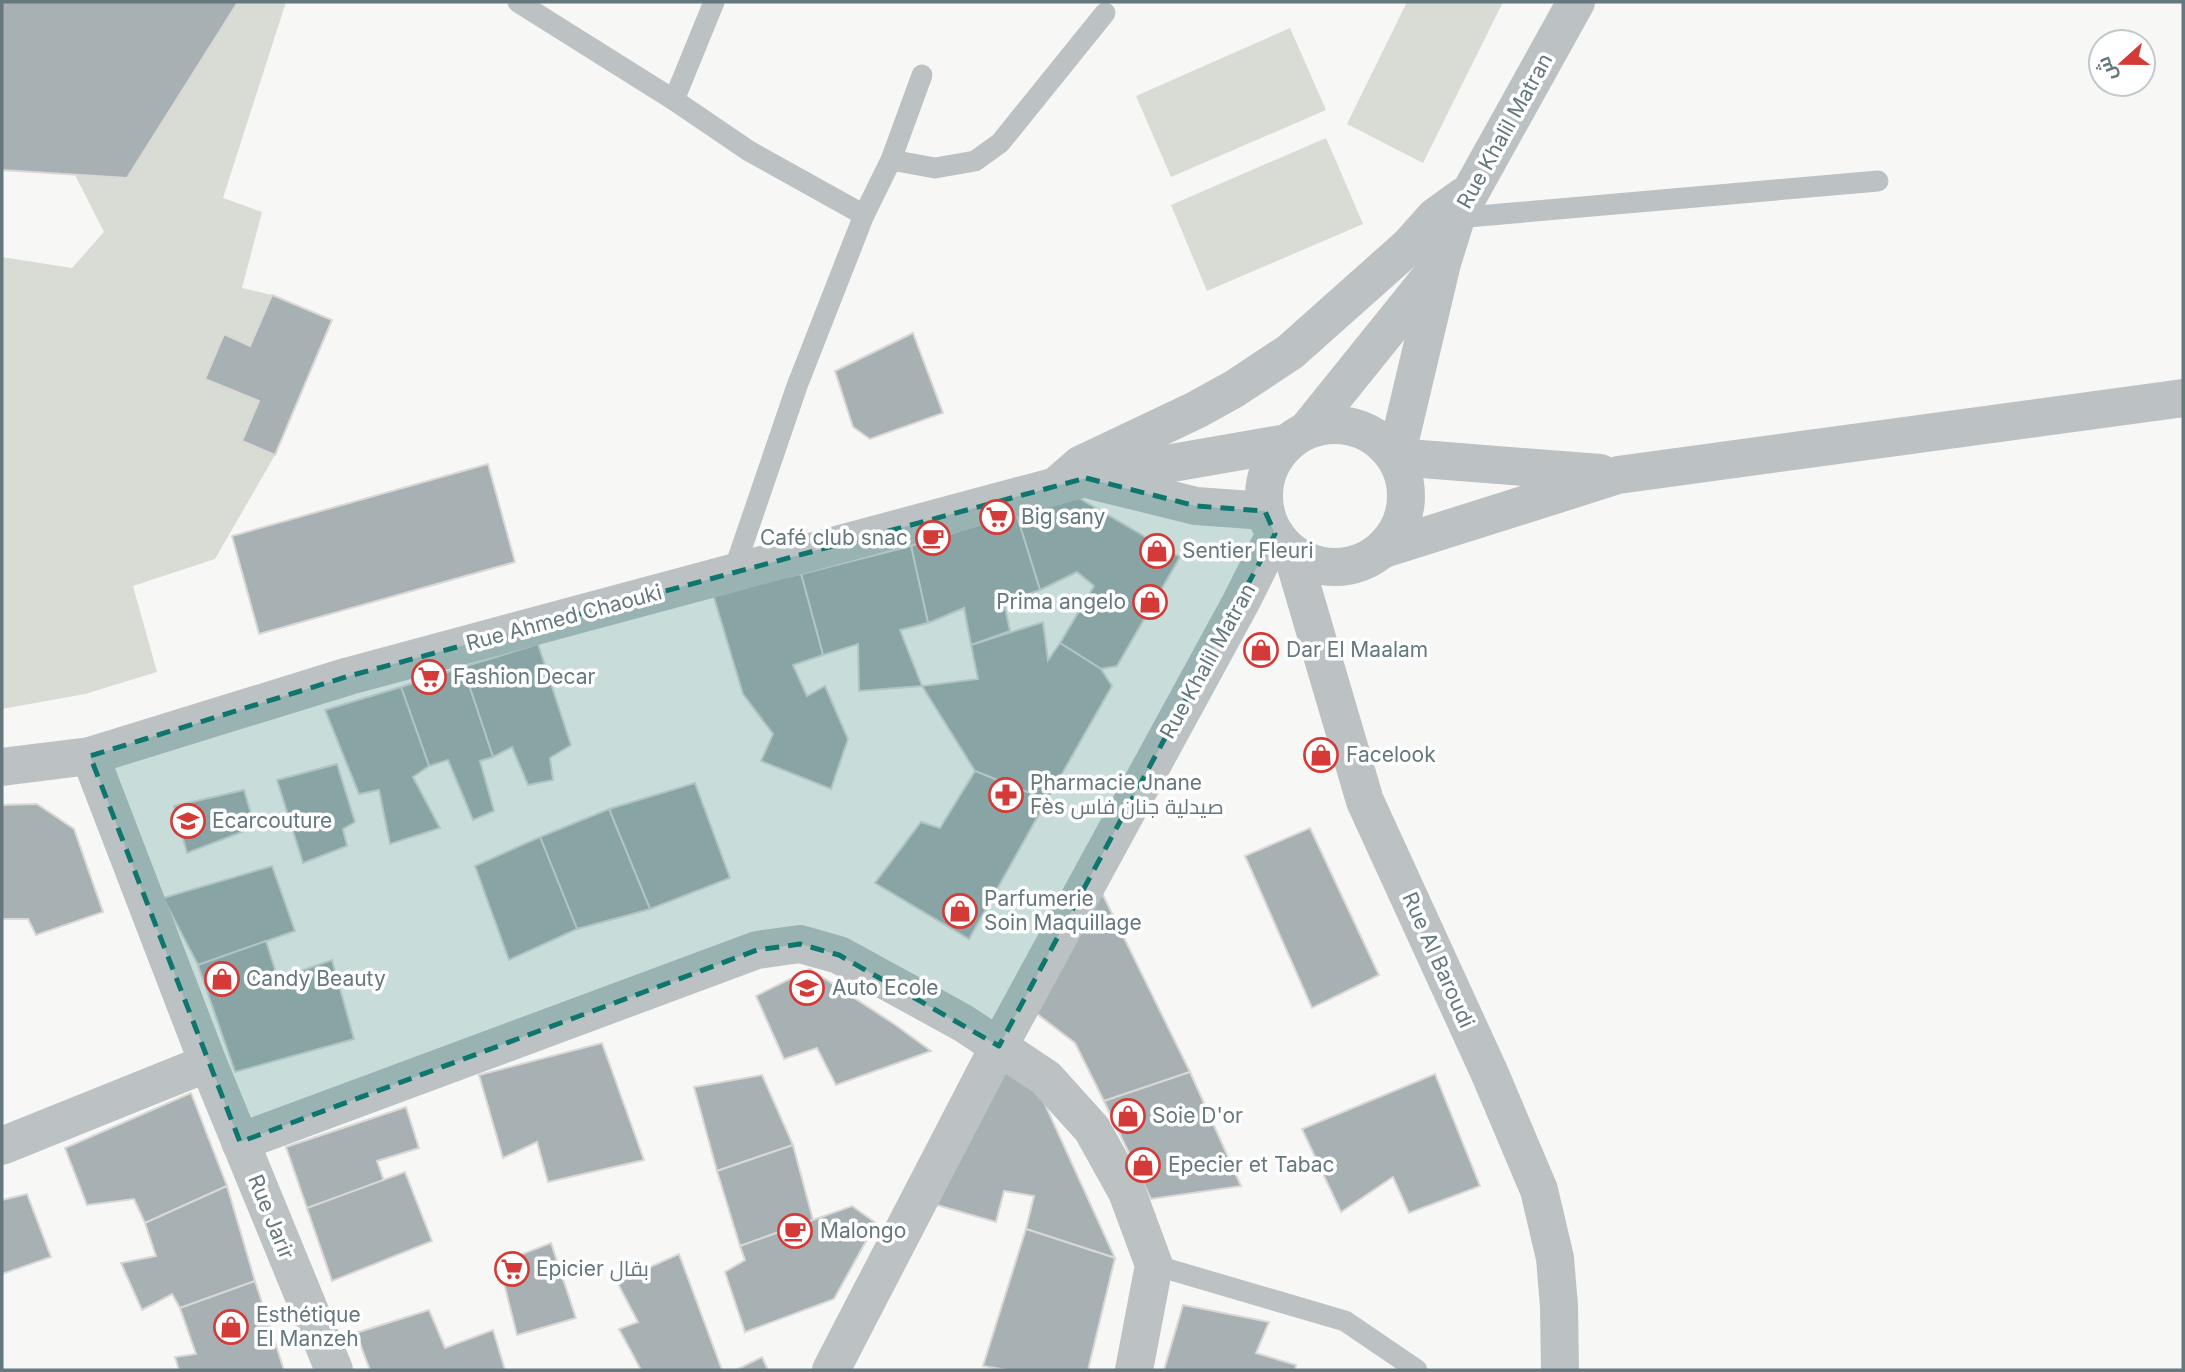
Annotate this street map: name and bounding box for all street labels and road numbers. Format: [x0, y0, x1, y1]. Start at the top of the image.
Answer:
street label: Rue Khalil Matran [1452, 49, 1558, 213]
street label: Rue Ahmed Chaouki [463, 579, 664, 656]
street label: Rue Khalil Matran [1155, 579, 1261, 743]
street label: Rue Al Baroudi [1397, 888, 1479, 1031]
street label: Rue Jarir [243, 1171, 300, 1263]

